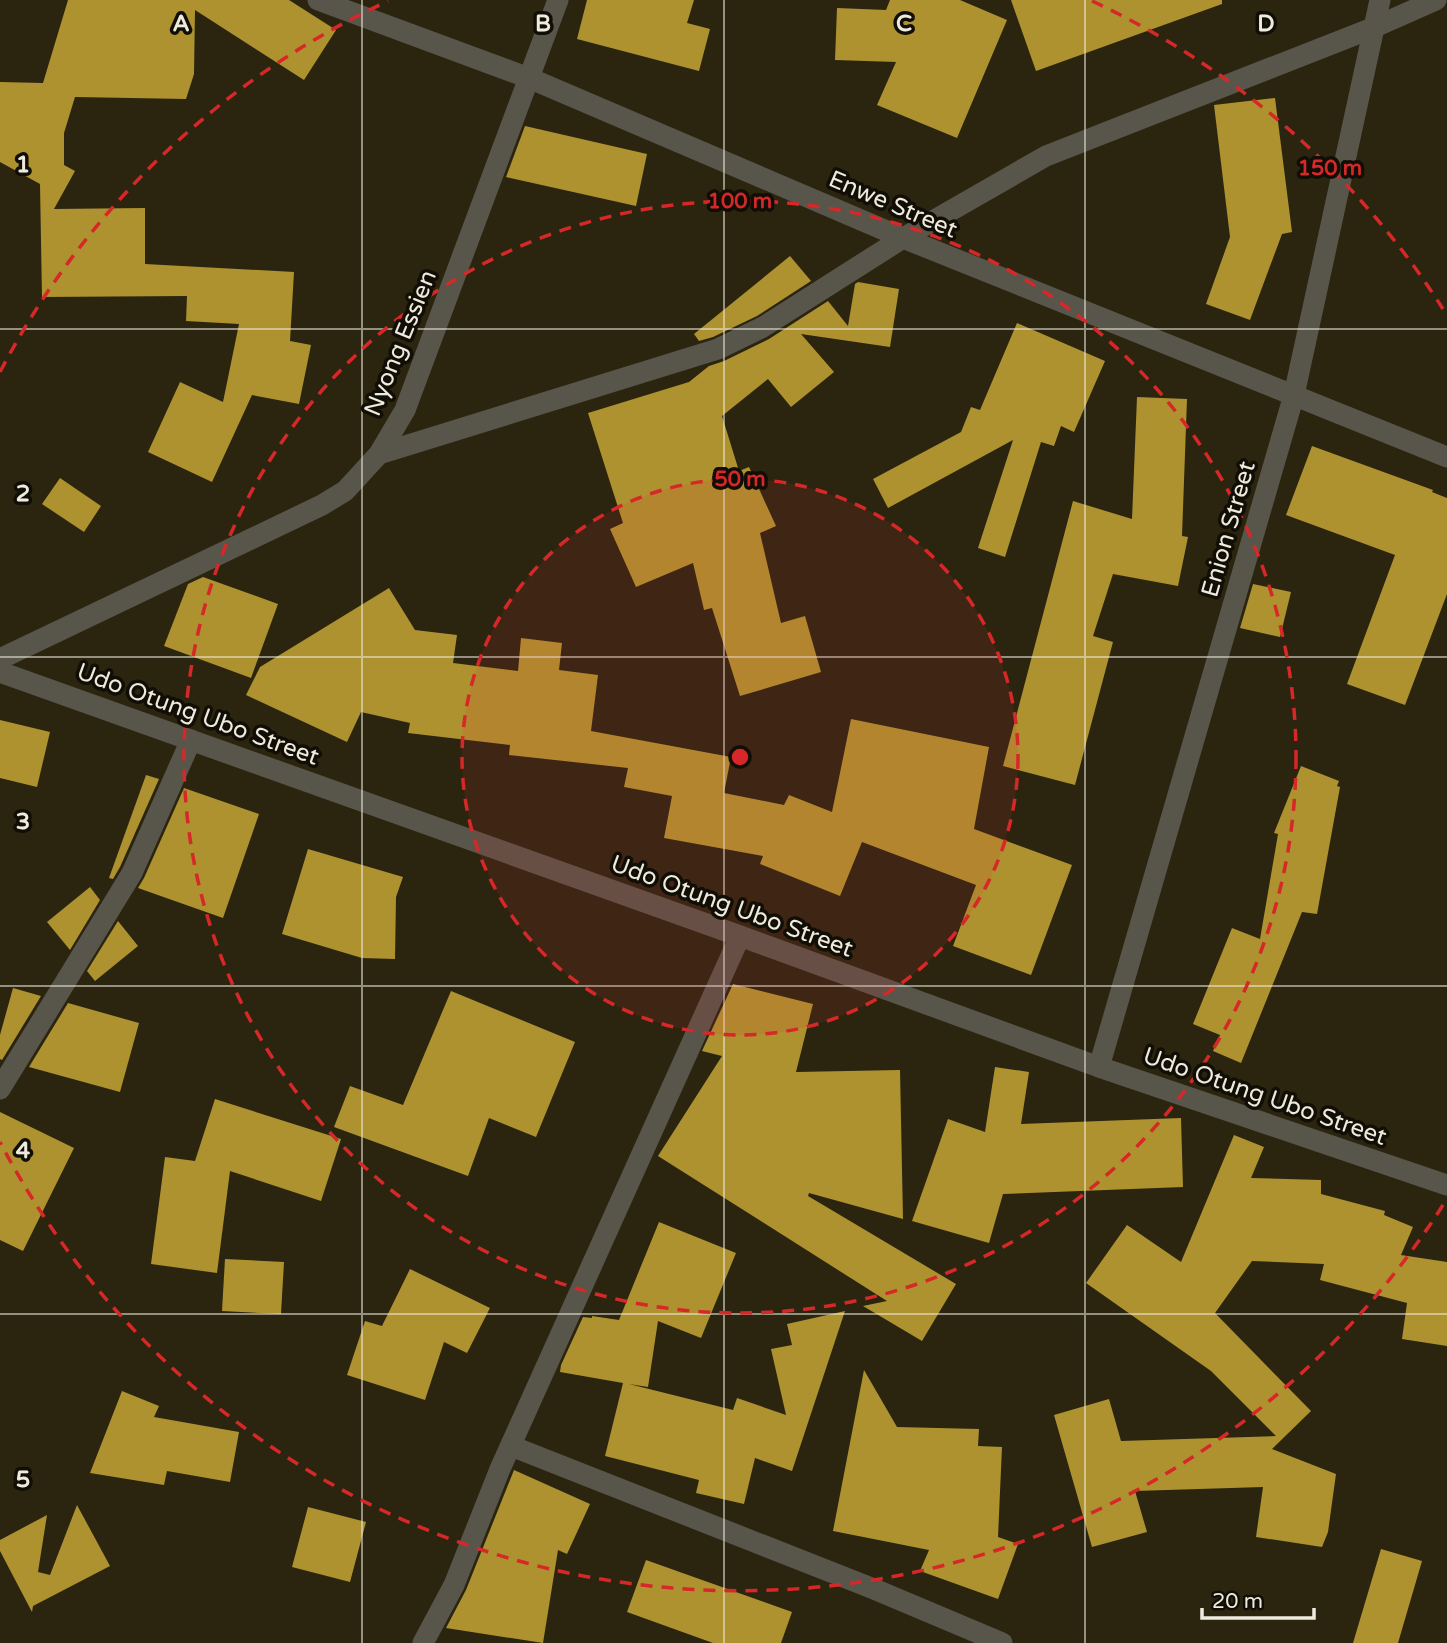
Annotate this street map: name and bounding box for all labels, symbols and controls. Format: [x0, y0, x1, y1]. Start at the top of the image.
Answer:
text: A [172, 10, 190, 38]
text: B [535, 10, 551, 38]
text: C [896, 10, 912, 38]
text: D [1257, 10, 1275, 38]
text: 1 [16, 151, 30, 179]
text: 150 m [1298, 156, 1362, 181]
street label: Enwe Street [824, 164, 961, 245]
text: 100 m [708, 189, 772, 214]
street label: Nyong Essien [358, 266, 443, 420]
street label: Enion Street [1195, 458, 1262, 600]
text: 50 m [714, 467, 766, 492]
text: 2 [16, 480, 30, 508]
street label: Udo Otung Ubo Street [73, 657, 323, 772]
centre of rings [728, 745, 752, 769]
text: 3 [16, 808, 30, 836]
street label: Udo Otung Ubo Street [607, 849, 857, 964]
street label: Udo Otung Ubo Street [1139, 1041, 1390, 1152]
text: 4 [16, 1137, 31, 1165]
text: 5 [16, 1466, 30, 1494]
scale bar [1202, 1576, 1314, 1620]
text: 20 m [1212, 1589, 1263, 1614]

